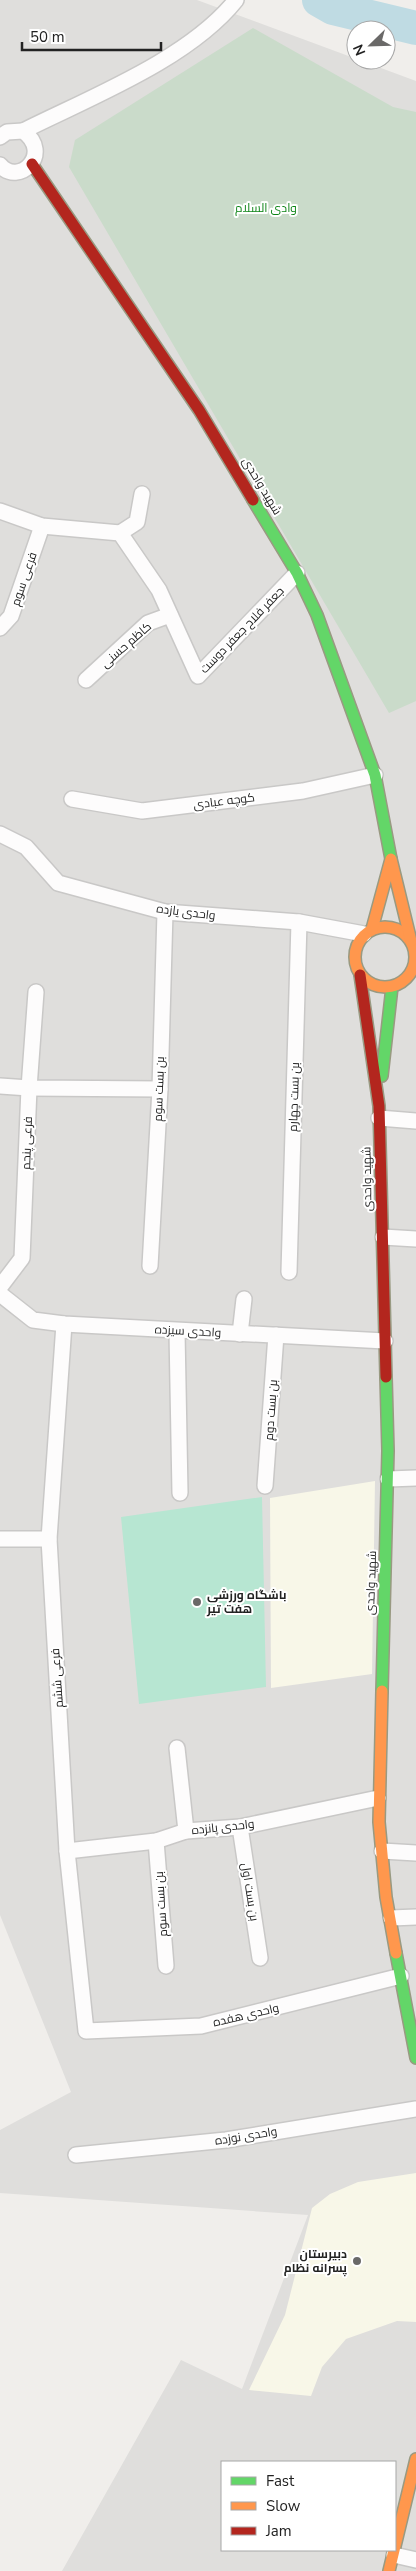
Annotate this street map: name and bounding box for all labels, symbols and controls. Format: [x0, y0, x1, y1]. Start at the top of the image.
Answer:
scale bar [22, 20, 161, 52]
north arrow [346, 20, 396, 70]
text: 50 m [30, 27, 65, 47]
text: N [349, 41, 370, 58]
park label: وادی السلام [235, 200, 297, 216]
street label: شهید واحدی [239, 454, 285, 518]
street label: فرعی سوم [7, 550, 41, 608]
street label: جعفر فلاح جعفر دوست [196, 583, 288, 677]
street label: کاظم حسنی [97, 619, 155, 671]
street label: کوچه عبادی [192, 789, 256, 814]
street label: واحدی یازده [156, 900, 216, 924]
street label: بن بست سوم [150, 1056, 168, 1122]
street label: بن بست چهارم [285, 1062, 304, 1132]
street label: فرعی پنجم [18, 1116, 37, 1170]
street label: شهید واحدی [358, 1147, 376, 1211]
street label: واحدی سیزده [154, 1321, 222, 1341]
street label: بن بست دوم [261, 1379, 281, 1441]
street label: شهید واحدی [362, 1550, 380, 1616]
place label: باشگاه ورزشی هفت تیر [206, 1587, 287, 1617]
marker: باشگاه ورزشی هفت تیر [191, 1596, 203, 1608]
street label: فرعی ششم [47, 1648, 67, 1708]
street label: واحدی پانزده [191, 1816, 255, 1839]
street label: بن بست اول [237, 1862, 263, 1922]
street label: بن بست سوم [151, 1871, 171, 1937]
street label: واحدی هفده [211, 2000, 281, 2030]
street label: واحدی نوزده [214, 2123, 278, 2149]
place label: دبیرستان پسرانه نظام [284, 2246, 348, 2277]
marker: دبیرستان پسرانه نظام [351, 2255, 363, 2267]
legend [221, 2461, 396, 2551]
text: Fast [266, 2471, 295, 2491]
text: Slow [266, 2496, 301, 2516]
text: Jam [265, 2521, 292, 2541]

